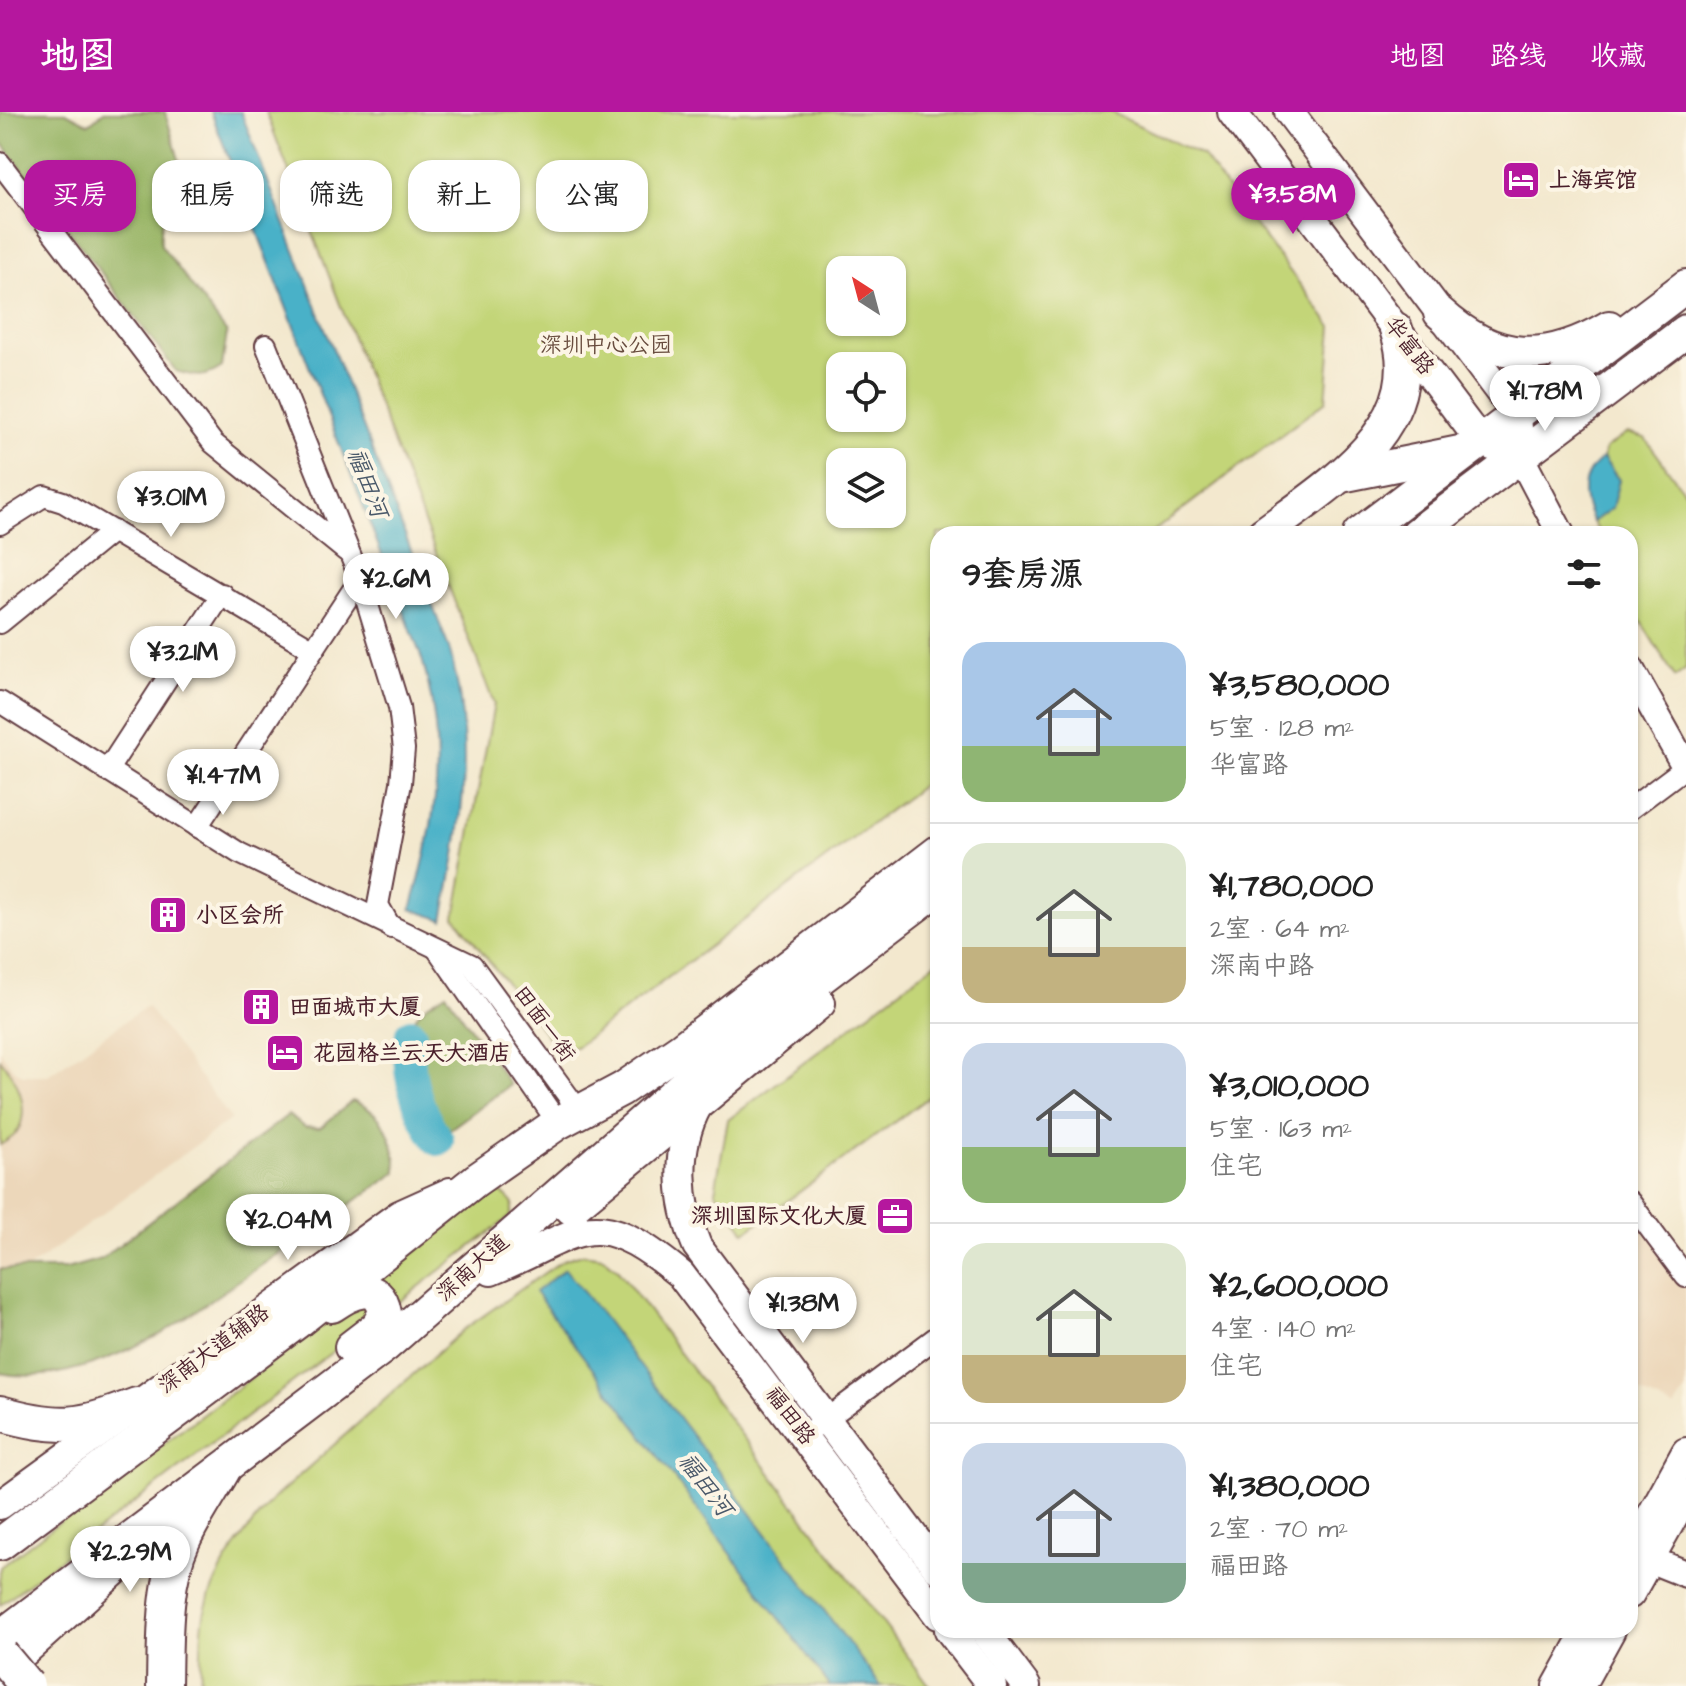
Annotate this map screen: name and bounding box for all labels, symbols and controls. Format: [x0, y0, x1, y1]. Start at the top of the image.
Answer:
text: 地图 [40, 31, 116, 83]
text: 地图 [1390, 37, 1446, 76]
text: 路线 [1490, 37, 1546, 76]
text: 收藏 [1590, 37, 1646, 76]
hotel icon: 上海宾馆 [1500, 159, 1542, 201]
chip: 买房 [24, 160, 136, 232]
chip: 租房 [152, 160, 264, 232]
chip: 筛选 [280, 160, 392, 232]
chip: 新上 [408, 160, 520, 232]
chip: 公寓 [536, 160, 648, 232]
place label: 上海宾馆 [1549, 165, 1637, 196]
pin: ¥3.58M [1228, 168, 1358, 236]
text: ¥3.58M [1249, 176, 1337, 212]
north arrow [826, 256, 906, 336]
map controls [826, 256, 906, 528]
street label: 华富路 [1377, 310, 1441, 382]
park label: 深圳中心公园 [540, 330, 672, 361]
button: locate [826, 352, 906, 432]
pin: ¥1.78M [1480, 365, 1610, 433]
text: ¥1.78M [1507, 373, 1583, 409]
water label: 福田河 [338, 443, 397, 526]
button: layers [826, 448, 906, 528]
pin: ¥3.01M [106, 471, 236, 539]
text: ¥3.01M [135, 479, 207, 515]
text: 9套房源 [962, 551, 1083, 599]
icon: filters [1562, 552, 1606, 596]
pin: ¥2.6M [340, 553, 452, 621]
text: ¥2.6M [361, 561, 431, 597]
pin: ¥3.21M [118, 626, 248, 694]
text: ¥3.21M [148, 634, 218, 670]
text: ¥3,580,000 [1210, 661, 1389, 709]
icon: home [1026, 674, 1122, 770]
text: 5室 · 128 m² [1210, 710, 1354, 746]
text: 华富路 [1210, 747, 1288, 783]
pin: ¥1.47M [158, 749, 288, 817]
text: ¥1.47M [185, 757, 261, 793]
text: ¥1,780,000 [1210, 862, 1373, 910]
icon: home [1026, 875, 1122, 971]
building icon: 小区会所 [147, 894, 189, 936]
place label: 小区会所 [196, 900, 284, 931]
text: 2室 · 64 m² [1210, 911, 1350, 947]
text: 深南中路 [1210, 948, 1314, 984]
street label: 田面一街 [506, 979, 582, 1069]
building icon: 田面城市大厦 [240, 986, 282, 1028]
place label: 田面城市大厦 [289, 992, 421, 1023]
hotel icon: 花园格兰云天大酒店 [264, 1032, 306, 1074]
place label: 花园格兰云天大酒店 [313, 1038, 511, 1069]
text: ¥3,010,000 [1210, 1062, 1369, 1110]
icon: home [1026, 1075, 1122, 1171]
text: 5室 · 163 m² [1210, 1111, 1352, 1147]
text: 住宅 [1210, 1148, 1262, 1184]
pin: ¥2.04M [223, 1194, 353, 1262]
office icon: 深圳国际文化大厦 [874, 1195, 916, 1237]
place label: 深圳国际文化大厦 [691, 1201, 867, 1232]
text: ¥2.04M [244, 1202, 332, 1238]
street label: 深南大道 [430, 1227, 516, 1309]
text: ¥2,600,000 [1210, 1262, 1388, 1310]
icon: home [1026, 1275, 1122, 1371]
pin: ¥1.38M [738, 1277, 868, 1345]
text: ¥1.38M [767, 1285, 839, 1321]
street label: 深南大道辅路 [152, 1297, 276, 1401]
text: 4室 · 140 m² [1210, 1311, 1356, 1347]
text: 住宅 [1210, 1348, 1262, 1384]
street label: 福田路 [758, 1380, 822, 1452]
water label: 福田河 [670, 1446, 743, 1527]
text: ¥1,380,000 [1210, 1462, 1370, 1510]
icon: home [1026, 1475, 1122, 1571]
text: 2室 · 70 m² [1210, 1511, 1348, 1547]
pin: ¥2.29M [65, 1526, 195, 1594]
text: ¥2.29M [88, 1534, 172, 1570]
text: 福田路 [1210, 1548, 1288, 1584]

